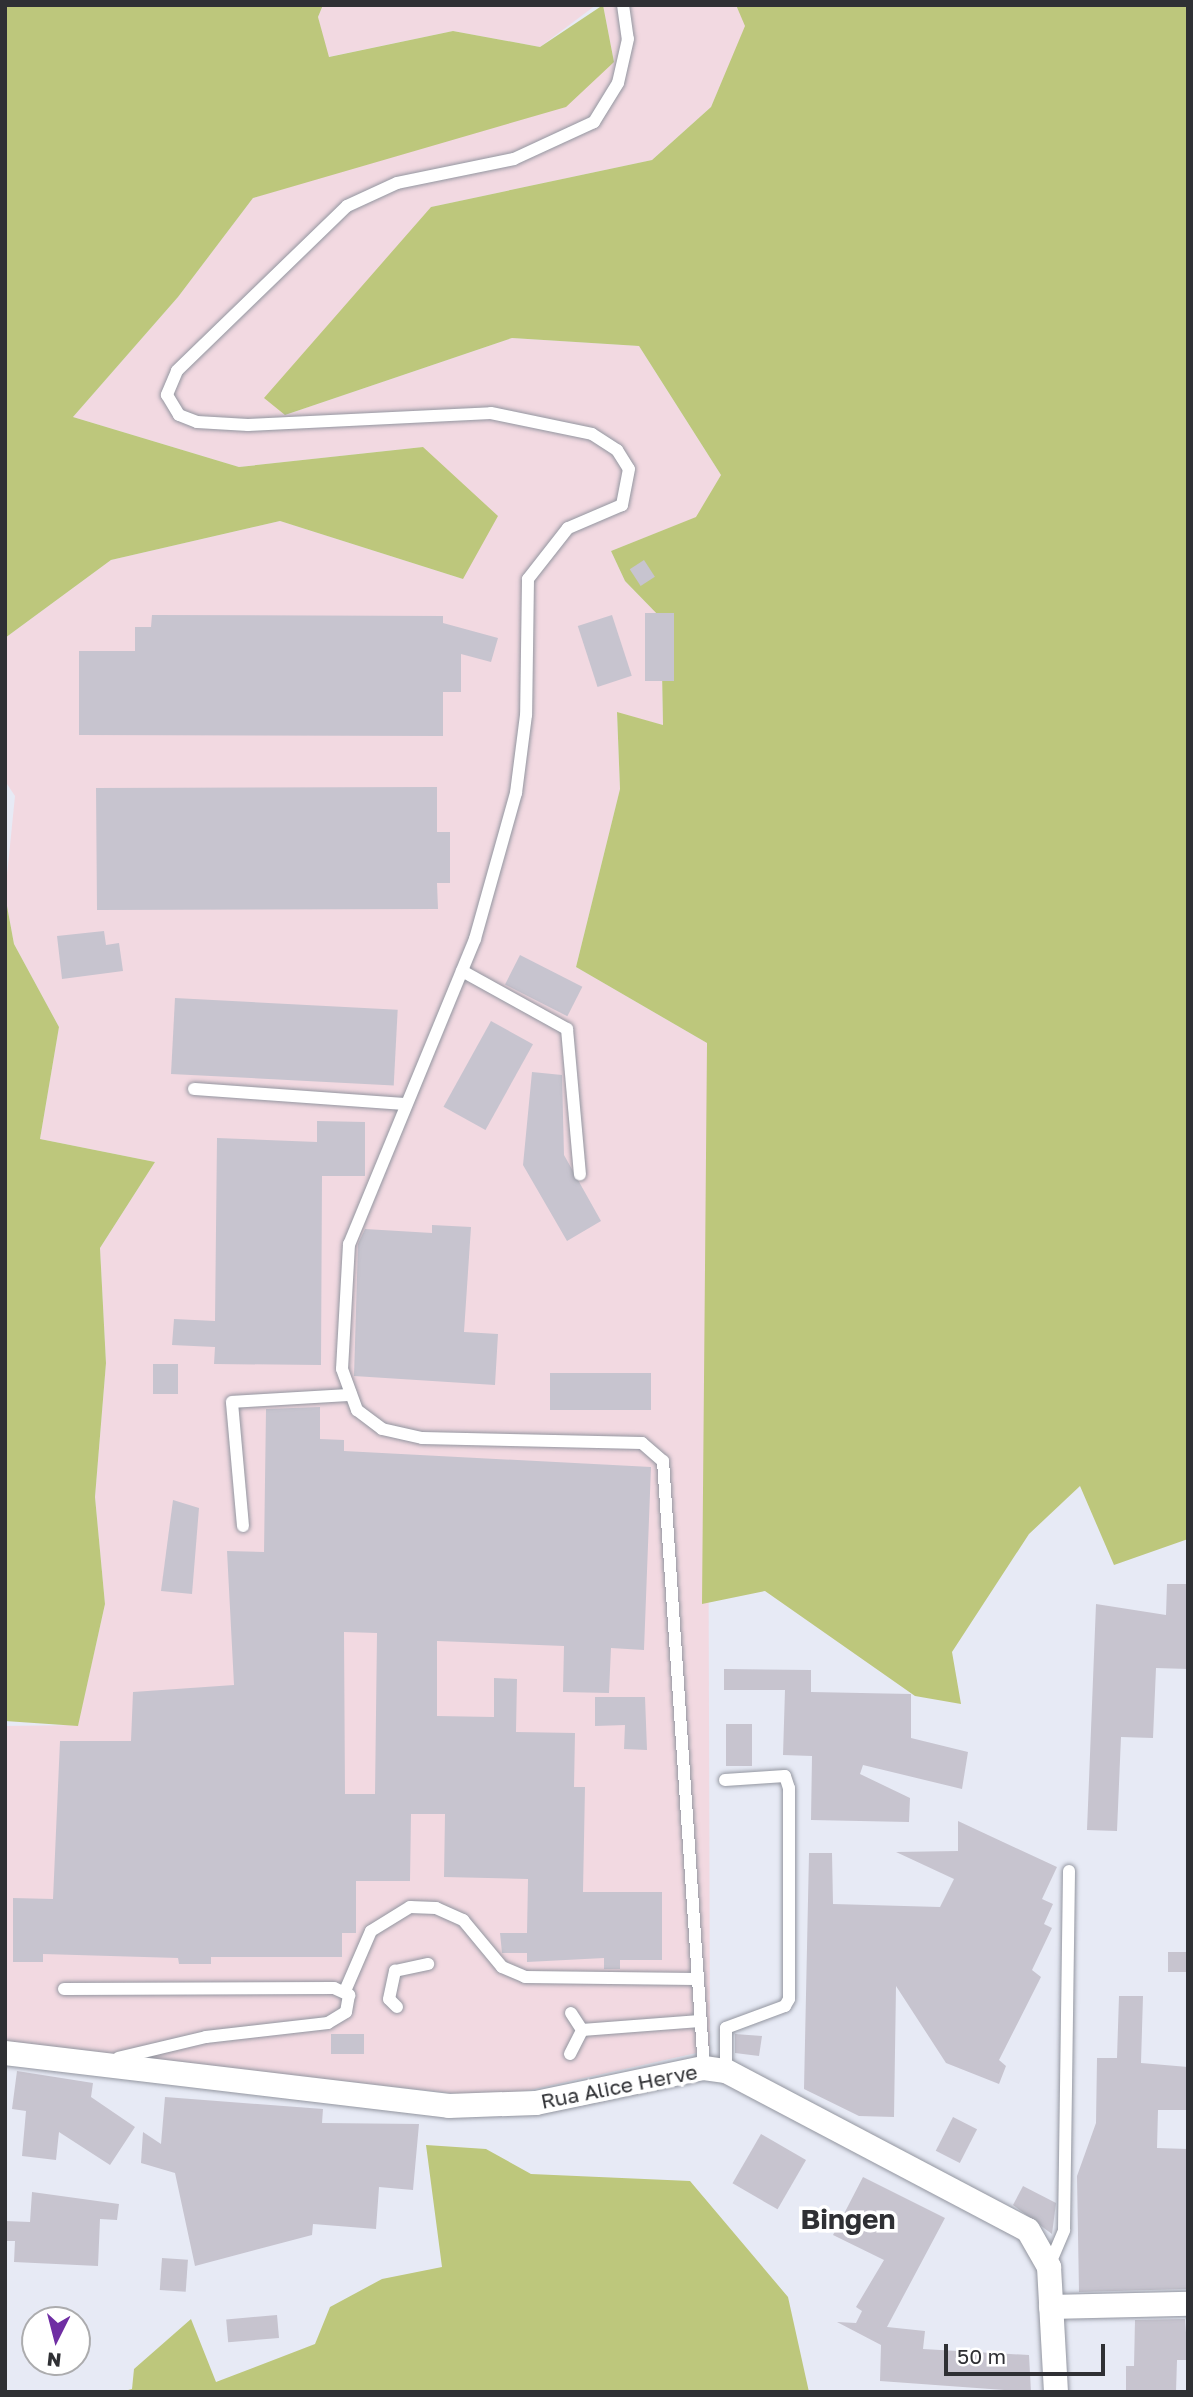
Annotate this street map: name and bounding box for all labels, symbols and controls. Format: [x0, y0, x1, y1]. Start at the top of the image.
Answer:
street label: Rua Alice Herve [539, 2058, 699, 2114]
district label: Bingen [800, 2202, 896, 2236]
north arrow [21, 2306, 91, 2376]
scale bar [948, 2330, 1109, 2374]
text: 50 m [957, 2343, 1006, 2369]
text: N [46, 2348, 62, 2373]

